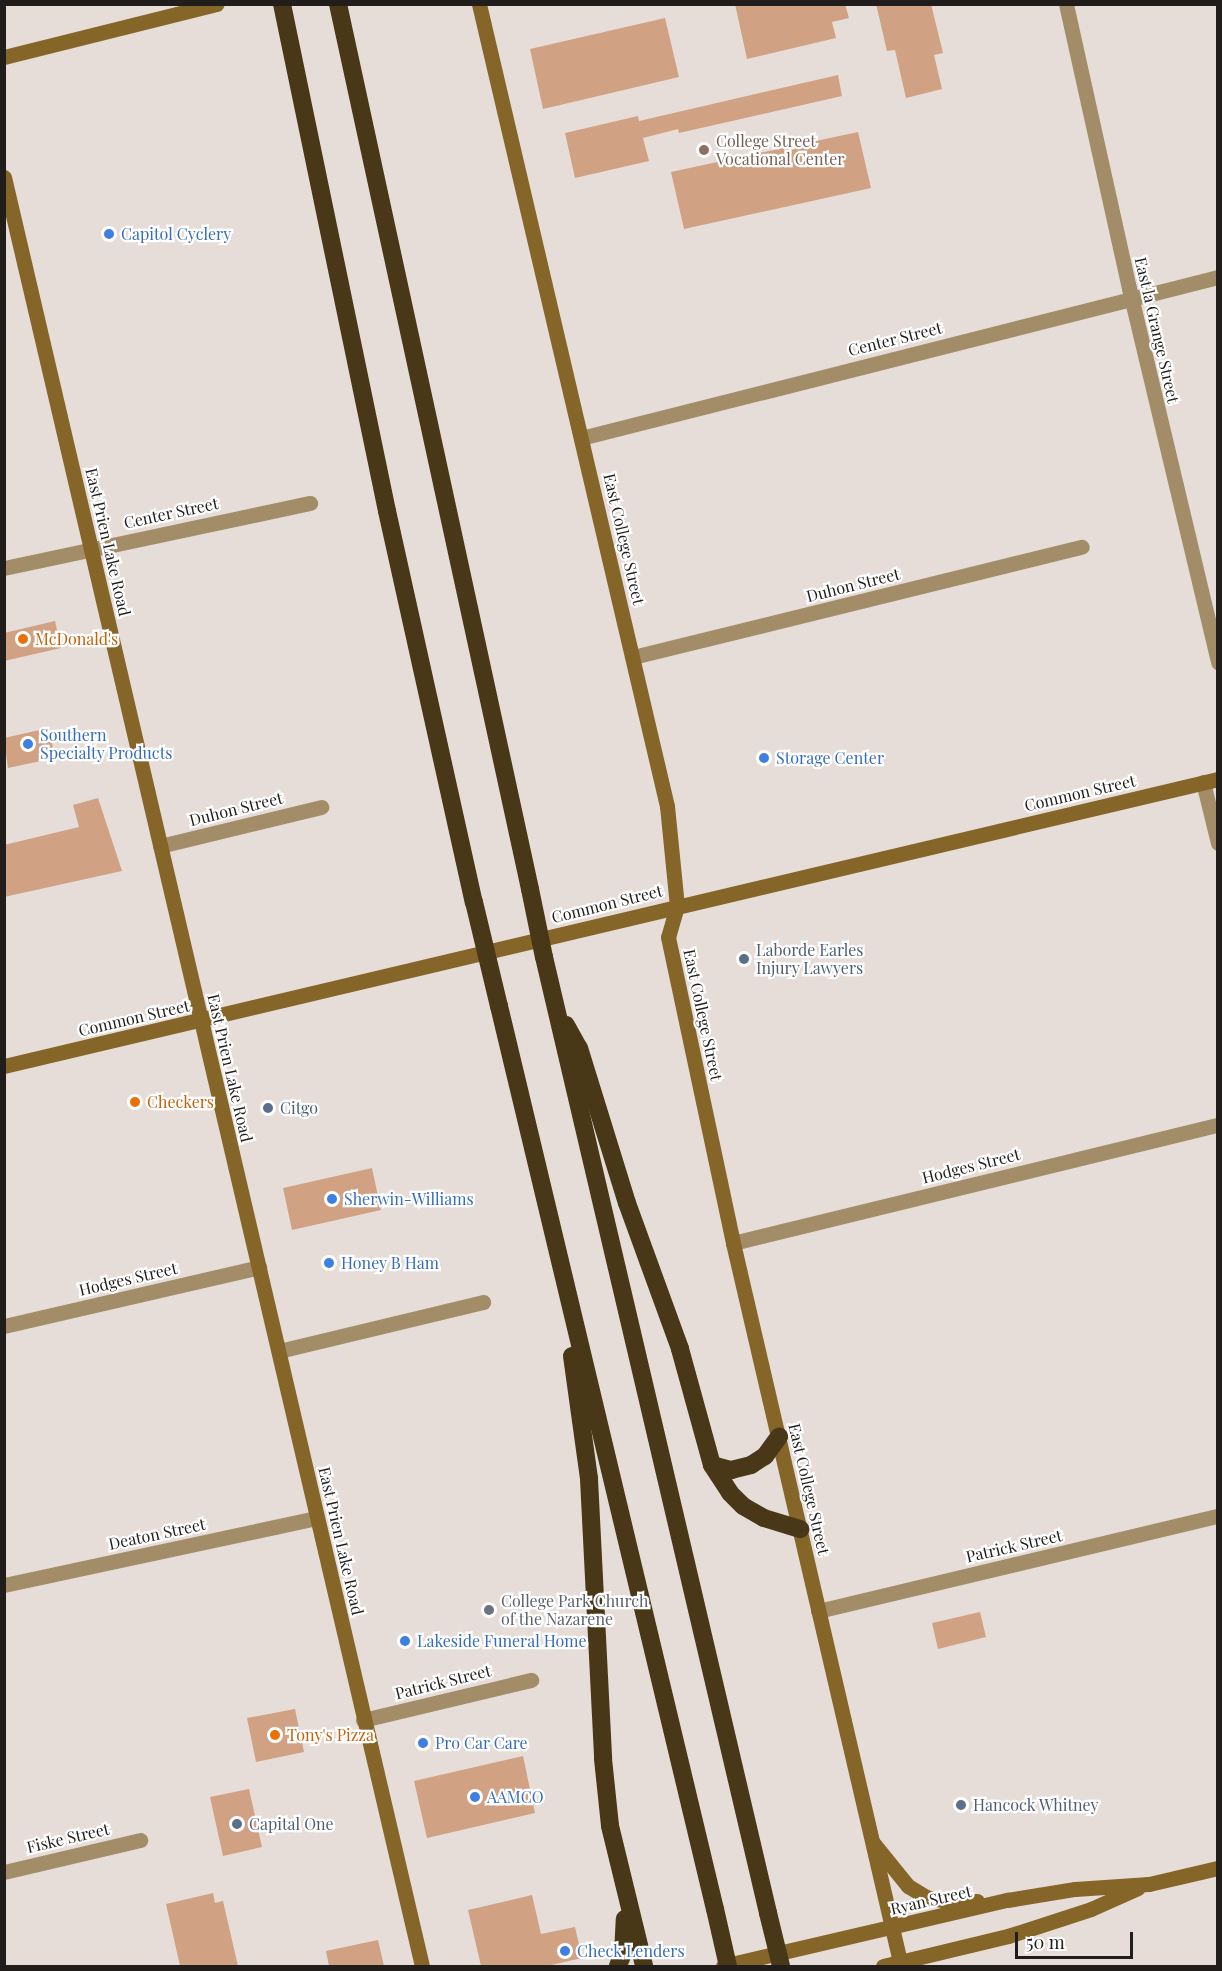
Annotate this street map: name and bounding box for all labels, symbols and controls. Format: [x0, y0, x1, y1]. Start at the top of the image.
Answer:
place label: College Street Vocational Center [716, 131, 844, 169]
marker: College Street Vocational Center [697, 143, 711, 157]
place label: Capitol Cyclery [121, 224, 231, 244]
marker: Capitol Cyclery [102, 227, 116, 241]
street label: East la Grange Street [1131, 255, 1183, 405]
street label: Center Street [846, 318, 944, 360]
street label: East Prien Lake Road [82, 466, 134, 618]
street label: East College Street [600, 471, 648, 607]
street label: Center Street [122, 494, 220, 532]
street label: Duhon Street [804, 564, 902, 606]
place label: McDonald's [35, 629, 118, 649]
marker: McDonald's [16, 632, 30, 646]
place label: Southern Specialty Products [40, 725, 173, 763]
marker: Southern Specialty Products [21, 737, 35, 751]
place label: Storage Center [776, 748, 884, 768]
marker: Storage Center [757, 751, 771, 765]
street label: Common Street [1023, 771, 1137, 815]
street label: Duhon Street [187, 788, 285, 830]
street label: Common Street [550, 881, 664, 927]
place label: Laborde Earles Injury Lawyers [756, 940, 864, 978]
street label: East College Street [680, 947, 726, 1083]
marker: Laborde Earles Injury Lawyers [737, 952, 751, 966]
street label: East Prien Lake Road [204, 992, 256, 1144]
street label: Common Street [77, 996, 191, 1040]
place label: Checkers [147, 1092, 214, 1112]
marker: Checkers [128, 1095, 142, 1109]
place label: Citgo [280, 1098, 318, 1118]
marker: Citgo [261, 1101, 275, 1115]
street label: Hodges Street [920, 1145, 1022, 1187]
place label: Sherwin-Williams [344, 1189, 474, 1209]
marker: Sherwin-Williams [325, 1192, 339, 1206]
place label: Honey B Ham [341, 1253, 439, 1273]
marker: Honey B Ham [322, 1256, 336, 1270]
street label: Hodges Street [77, 1258, 179, 1300]
street label: East College Street [785, 1421, 833, 1557]
street label: East Prien Lake Road [315, 1465, 367, 1617]
street label: Deaton Street [107, 1514, 207, 1554]
street label: Patrick Street [964, 1526, 1064, 1566]
place label: College Park Church of the Nazarene [501, 1591, 649, 1629]
marker: College Park Church of the Nazarene [482, 1603, 496, 1617]
place label: Lakeside Funeral Home [417, 1631, 587, 1651]
marker: Lakeside Funeral Home [398, 1634, 412, 1648]
street label: Patrick Street [393, 1661, 493, 1703]
place label: Tony's Pizza [287, 1725, 374, 1745]
marker: Tony's Pizza [268, 1728, 282, 1742]
place label: Pro Car Care [435, 1733, 528, 1753]
marker: Pro Car Care [416, 1736, 430, 1750]
place label: AAMCO [487, 1787, 544, 1807]
marker: AAMCO [468, 1790, 482, 1804]
place label: Hancock Whitney [973, 1795, 1099, 1815]
marker: Hancock Whitney [954, 1798, 968, 1812]
place label: Capital One [249, 1814, 334, 1834]
marker: Capital One [230, 1817, 244, 1831]
street label: Fiske Street [25, 1819, 111, 1857]
street label: Ryan Street [889, 1881, 973, 1919]
scale bar [1018, 1920, 1136, 1958]
text: 50 m [1026, 1930, 1065, 1954]
place label: Check Lenders [577, 1941, 685, 1961]
marker: Check Lenders [558, 1944, 572, 1958]

